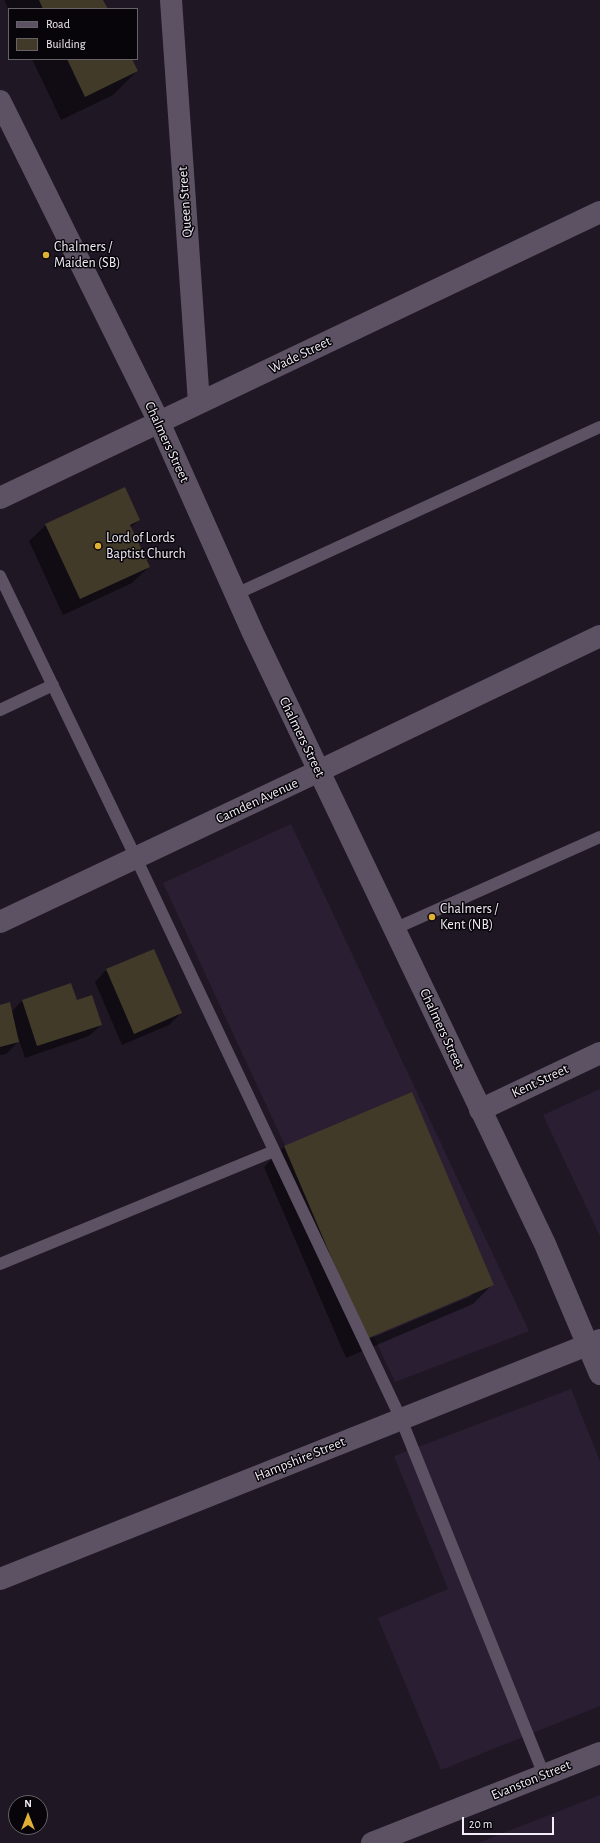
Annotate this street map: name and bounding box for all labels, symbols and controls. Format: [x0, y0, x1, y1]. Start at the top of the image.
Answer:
legend [8, 8, 138, 60]
text: Road [46, 18, 70, 30]
text: Building [46, 38, 86, 50]
street label: Queen Street [174, 166, 196, 238]
place label: Chalmers / Maiden (SB) [54, 239, 120, 272]
marker: Chalmers / Maiden (SB) [41, 250, 51, 260]
street label: Wade Street [266, 333, 334, 377]
street label: Chalmers Street [141, 399, 193, 485]
place label: Lord of Lords Baptist Church [106, 530, 186, 562]
marker: Lord of Lords Baptist Church [93, 541, 103, 551]
street label: Chalmers Street [275, 694, 329, 780]
street label: Camden Avenue [213, 775, 301, 827]
place label: Chalmers / Kent (NB) [440, 901, 498, 934]
marker: Chalmers / Kent (NB) [427, 912, 437, 922]
street label: Chalmers Street [416, 986, 468, 1072]
street label: Kent Street [509, 1061, 571, 1101]
street label: Hampshire Street [252, 1433, 348, 1485]
street label: Evanston Street [489, 1756, 573, 1804]
north arrow [8, 1795, 48, 1835]
text: N [24, 1798, 32, 1809]
scale bar [464, 1809, 556, 1835]
text: 20 m [469, 1818, 492, 1830]

